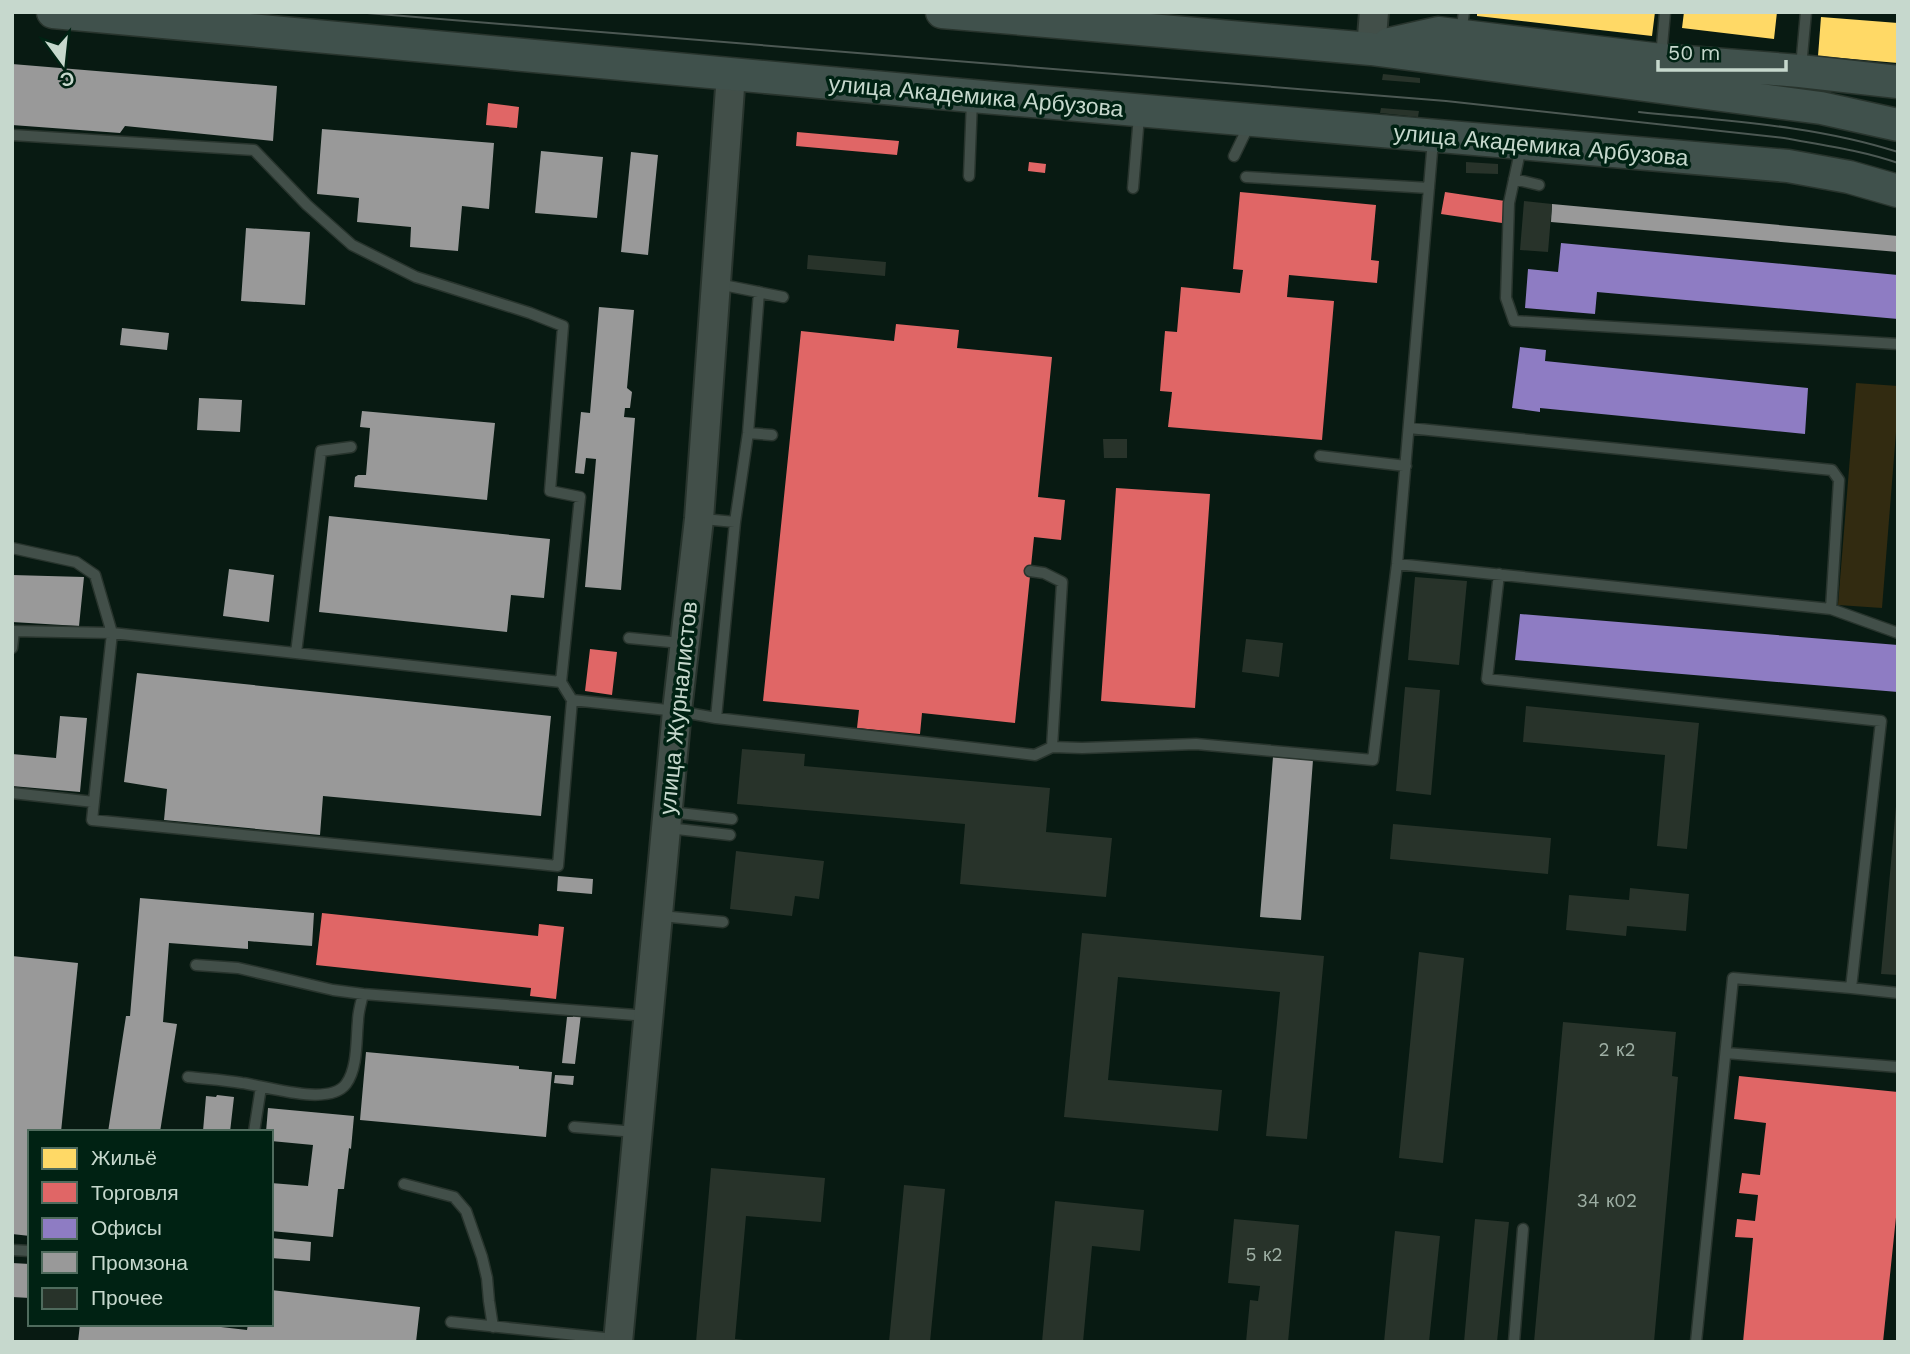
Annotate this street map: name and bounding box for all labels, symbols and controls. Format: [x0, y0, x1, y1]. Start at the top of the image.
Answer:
north arrow [28, 28, 98, 98]
scale bar [1658, 28, 1786, 72]
text: 50 m [1668, 40, 1720, 65]
text: С [57, 66, 77, 92]
street label: улица Академика Арбузова [827, 70, 1125, 123]
street label: улица Академика Арбузова [1392, 119, 1690, 172]
street label: улица Журналистов [654, 600, 703, 816]
house number: 2 к2 [1599, 1038, 1635, 1061]
legend [28, 1130, 273, 1326]
text: Жильё [91, 1145, 157, 1170]
text: Торговля [91, 1180, 179, 1205]
house number: 34 к02 [1577, 1189, 1637, 1212]
text: Офисы [91, 1215, 162, 1240]
house number: 5 к2 [1246, 1243, 1282, 1266]
text: Промзона [91, 1250, 188, 1275]
text: Прочее [91, 1285, 163, 1310]

